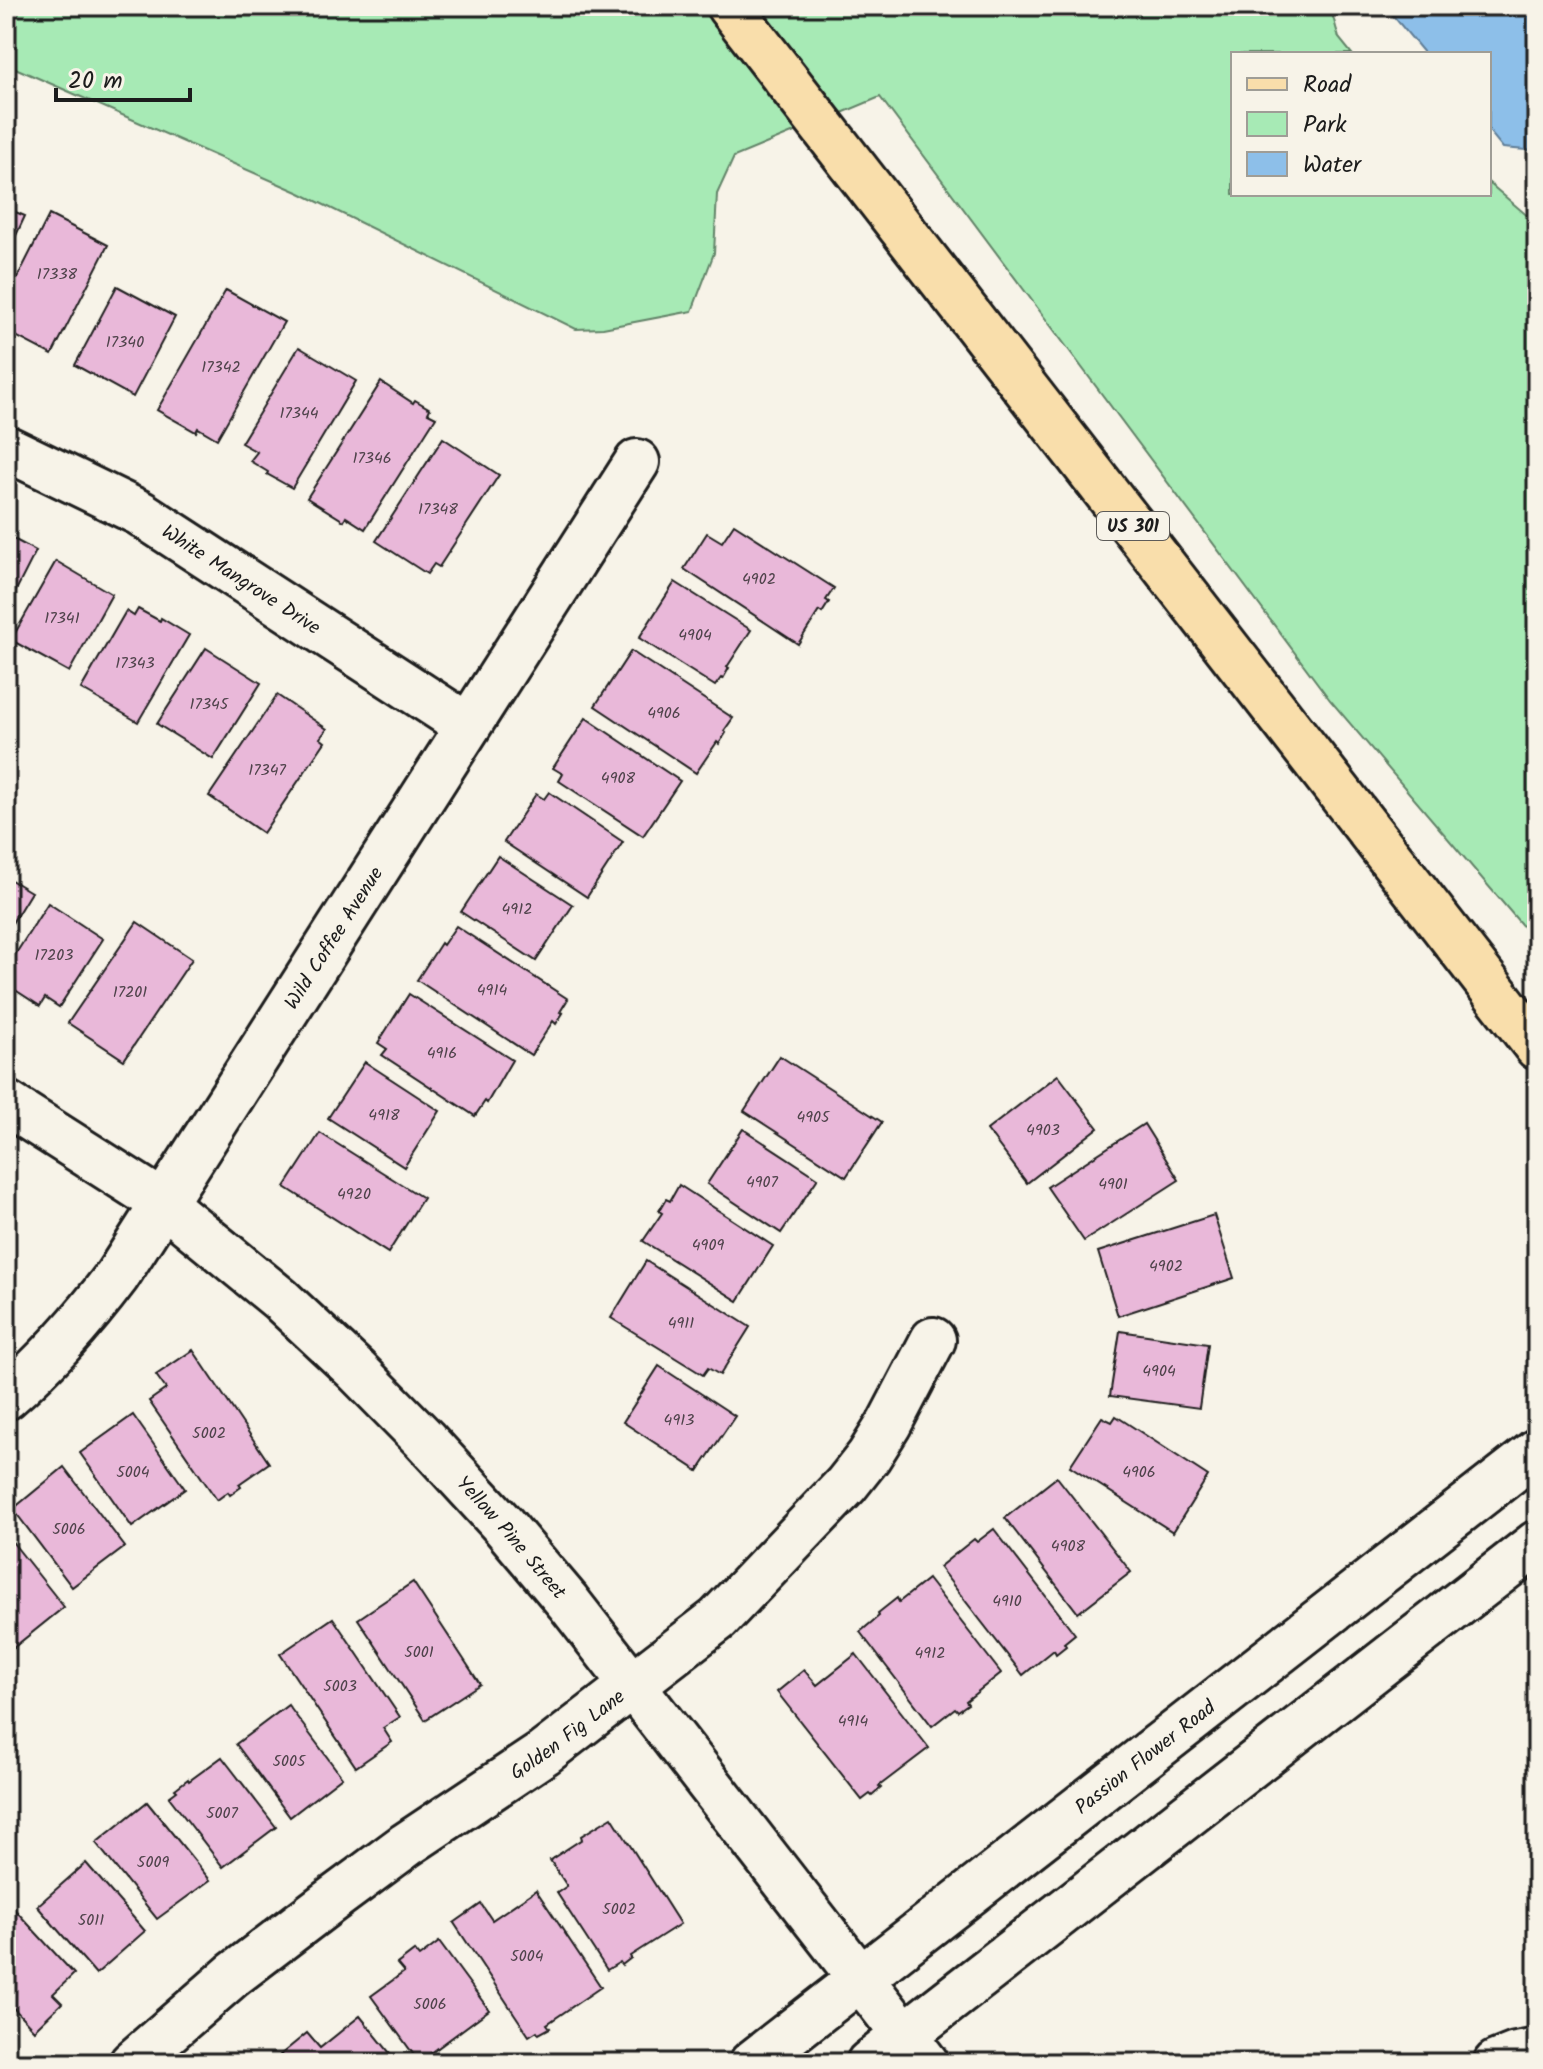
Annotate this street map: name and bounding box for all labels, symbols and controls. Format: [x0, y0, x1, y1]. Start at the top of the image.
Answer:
scale bar [56, 52, 190, 102]
legend [1231, 52, 1491, 196]
text: 20 m [68, 62, 123, 101]
text: Road [1303, 66, 1352, 105]
text: Park [1303, 106, 1347, 145]
text: Water [1303, 146, 1363, 185]
house number: 17338 [37, 262, 78, 287]
house number: 17340 [106, 330, 144, 355]
house number: 17342 [201, 355, 241, 380]
house number: 17344 [279, 401, 319, 426]
house number: 17346 [352, 446, 392, 471]
house number: 17348 [418, 497, 458, 522]
road number: US 301 [1097, 512, 1169, 540]
street label: White Mangrove Drive [154, 517, 326, 644]
house number: 4902 [742, 567, 776, 592]
house number: 17341 [44, 606, 80, 631]
house number: 4904 [678, 623, 712, 648]
house number: 17343 [115, 651, 155, 676]
house number: 17345 [190, 692, 230, 717]
house number: 4906 [647, 701, 681, 726]
house number: 17347 [248, 758, 286, 783]
house number: 4908 [601, 766, 635, 791]
street label: Wild Coffee Avenue [277, 861, 393, 1017]
house number: 4912 [502, 897, 532, 922]
house number: 17203 [35, 943, 73, 968]
house number: 4914 [477, 978, 507, 1003]
house number: 17201 [113, 980, 147, 1005]
house number: 4916 [427, 1041, 457, 1066]
house number: 4918 [368, 1103, 400, 1128]
house number: 4905 [796, 1105, 831, 1130]
house number: 4903 [1026, 1118, 1060, 1143]
house number: 4907 [746, 1170, 779, 1195]
house number: 4901 [1098, 1172, 1128, 1197]
house number: 4920 [337, 1182, 371, 1207]
house number: 4909 [692, 1233, 724, 1258]
house number: 4902 [1149, 1254, 1183, 1279]
house number: 4911 [668, 1311, 694, 1336]
house number: 4904 [1142, 1359, 1176, 1384]
house number: 4913 [664, 1408, 694, 1433]
house number: 5002 [192, 1421, 226, 1446]
house number: 5004 [116, 1460, 150, 1485]
house number: 4906 [1122, 1460, 1156, 1485]
street label: Yellow Pine Street [447, 1469, 573, 1607]
house number: 5006 [52, 1517, 86, 1542]
house number: 4908 [1051, 1534, 1085, 1559]
house number: 4910 [992, 1589, 1022, 1614]
house number: 5001 [404, 1640, 434, 1665]
house number: 4912 [915, 1641, 945, 1666]
house number: 5003 [323, 1674, 357, 1699]
street label: Golden Fig Lane [504, 1682, 633, 1789]
street label: Passion Flower Road [1068, 1692, 1224, 1824]
house number: 4914 [838, 1709, 868, 1734]
house number: 5005 [272, 1749, 307, 1774]
house number: 5007 [206, 1801, 239, 1826]
house number: 5009 [137, 1850, 169, 1875]
house number: 5002 [602, 1897, 636, 1922]
house number: 5011 [78, 1908, 104, 1933]
house number: 5004 [510, 1944, 544, 1969]
house number: 5006 [413, 1992, 447, 2017]

